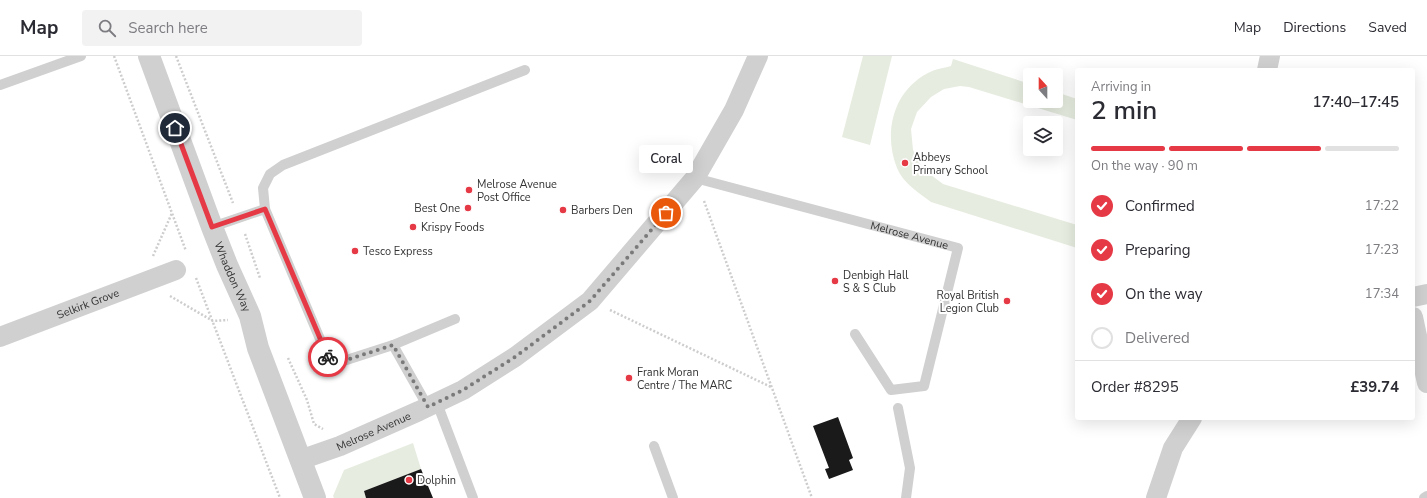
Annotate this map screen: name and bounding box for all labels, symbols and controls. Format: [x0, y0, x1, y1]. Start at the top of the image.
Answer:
search box [82, 10, 362, 46]
text: Map [20, 15, 58, 41]
icon: search [96, 17, 118, 39]
text: Search here [128, 18, 208, 38]
text: Map [1234, 18, 1261, 37]
text: Directions [1283, 18, 1346, 37]
text: Saved [1368, 18, 1407, 37]
north arrow [1023, 68, 1063, 108]
map controls [1023, 68, 1063, 156]
text: Arriving in [1091, 78, 1151, 96]
text: 17:40–17:45 [1312, 92, 1399, 112]
text: 2 min [1091, 93, 1157, 128]
pin [158, 111, 192, 145]
button: layers [1023, 116, 1063, 156]
icon: home [164, 117, 186, 139]
callout: Coral [639, 145, 693, 173]
text: Coral [650, 150, 682, 168]
place label: Abbeys Primary School [913, 150, 989, 178]
text: On the way · 90 m [1091, 157, 1198, 175]
marker: Abbeys Primary School [900, 158, 910, 168]
place label: Melrose Avenue Post Office [477, 177, 557, 205]
marker: Melrose Avenue Post Office [464, 185, 474, 195]
icon: check [1091, 195, 1113, 217]
pin [649, 196, 683, 230]
text: Confirmed [1125, 196, 1195, 216]
text: 17:22 [1365, 197, 1399, 215]
place label: Best One [414, 201, 460, 216]
icon: bag [655, 202, 677, 224]
marker: Best One [463, 203, 473, 213]
place label: Barbers Den [571, 203, 633, 218]
marker: Barbers Den [558, 205, 568, 215]
street label: Melrose Avenue [869, 218, 950, 253]
place label: Krispy Foods [421, 220, 484, 235]
marker: Krispy Foods [408, 222, 418, 232]
street label: Whaddon Way [211, 239, 255, 314]
icon: check [1091, 239, 1113, 261]
text: Preparing [1125, 240, 1190, 260]
text: 17:23 [1365, 241, 1399, 259]
place label: Tesco Express [363, 244, 433, 259]
marker: Tesco Express [350, 246, 360, 256]
place label: Denbigh Hall S & S Club [843, 268, 909, 296]
marker: Denbigh Hall S & S Club [830, 276, 840, 286]
icon: check [1091, 283, 1113, 305]
text: On the way [1125, 284, 1203, 304]
street label: Selkirk Grove [55, 285, 121, 322]
text: 17:34 [1365, 285, 1399, 303]
place label: Royal British Legion Club [936, 288, 999, 316]
marker: Royal British Legion Club [1002, 296, 1012, 306]
text: Delivered [1125, 328, 1190, 348]
courier [308, 337, 348, 377]
icon: bike [317, 346, 339, 368]
place label: Frank Moran Centre / The MARC [637, 365, 732, 393]
marker: Frank Moran Centre / The MARC [624, 373, 634, 383]
text: Order #8295 [1091, 377, 1179, 397]
text: £39.74 [1350, 377, 1399, 397]
street label: Melrose Avenue [334, 408, 413, 454]
place label: Dolphin [417, 473, 456, 488]
marker: Dolphin [404, 475, 414, 485]

